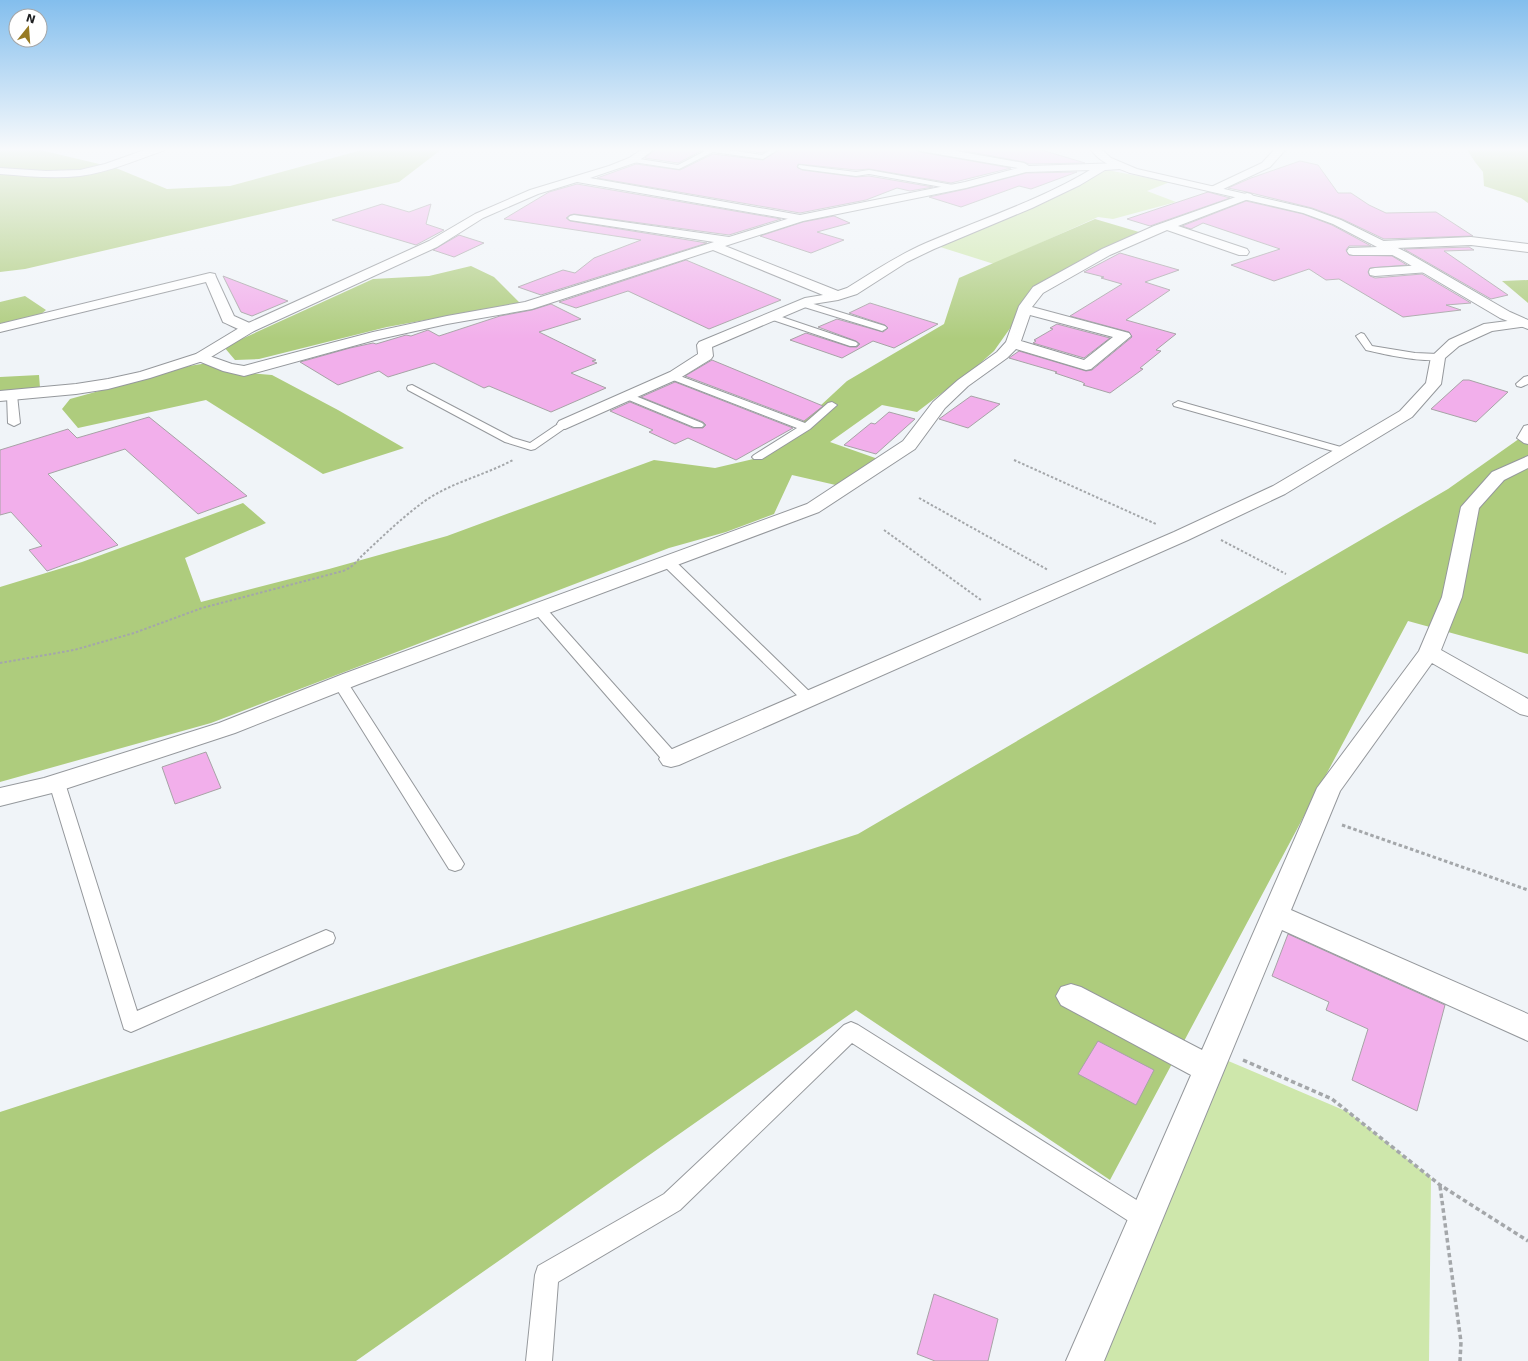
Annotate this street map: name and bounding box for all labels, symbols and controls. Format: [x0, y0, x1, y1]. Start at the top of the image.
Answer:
north arrow [8, 8, 48, 48]
text: N [24, 11, 37, 26]

